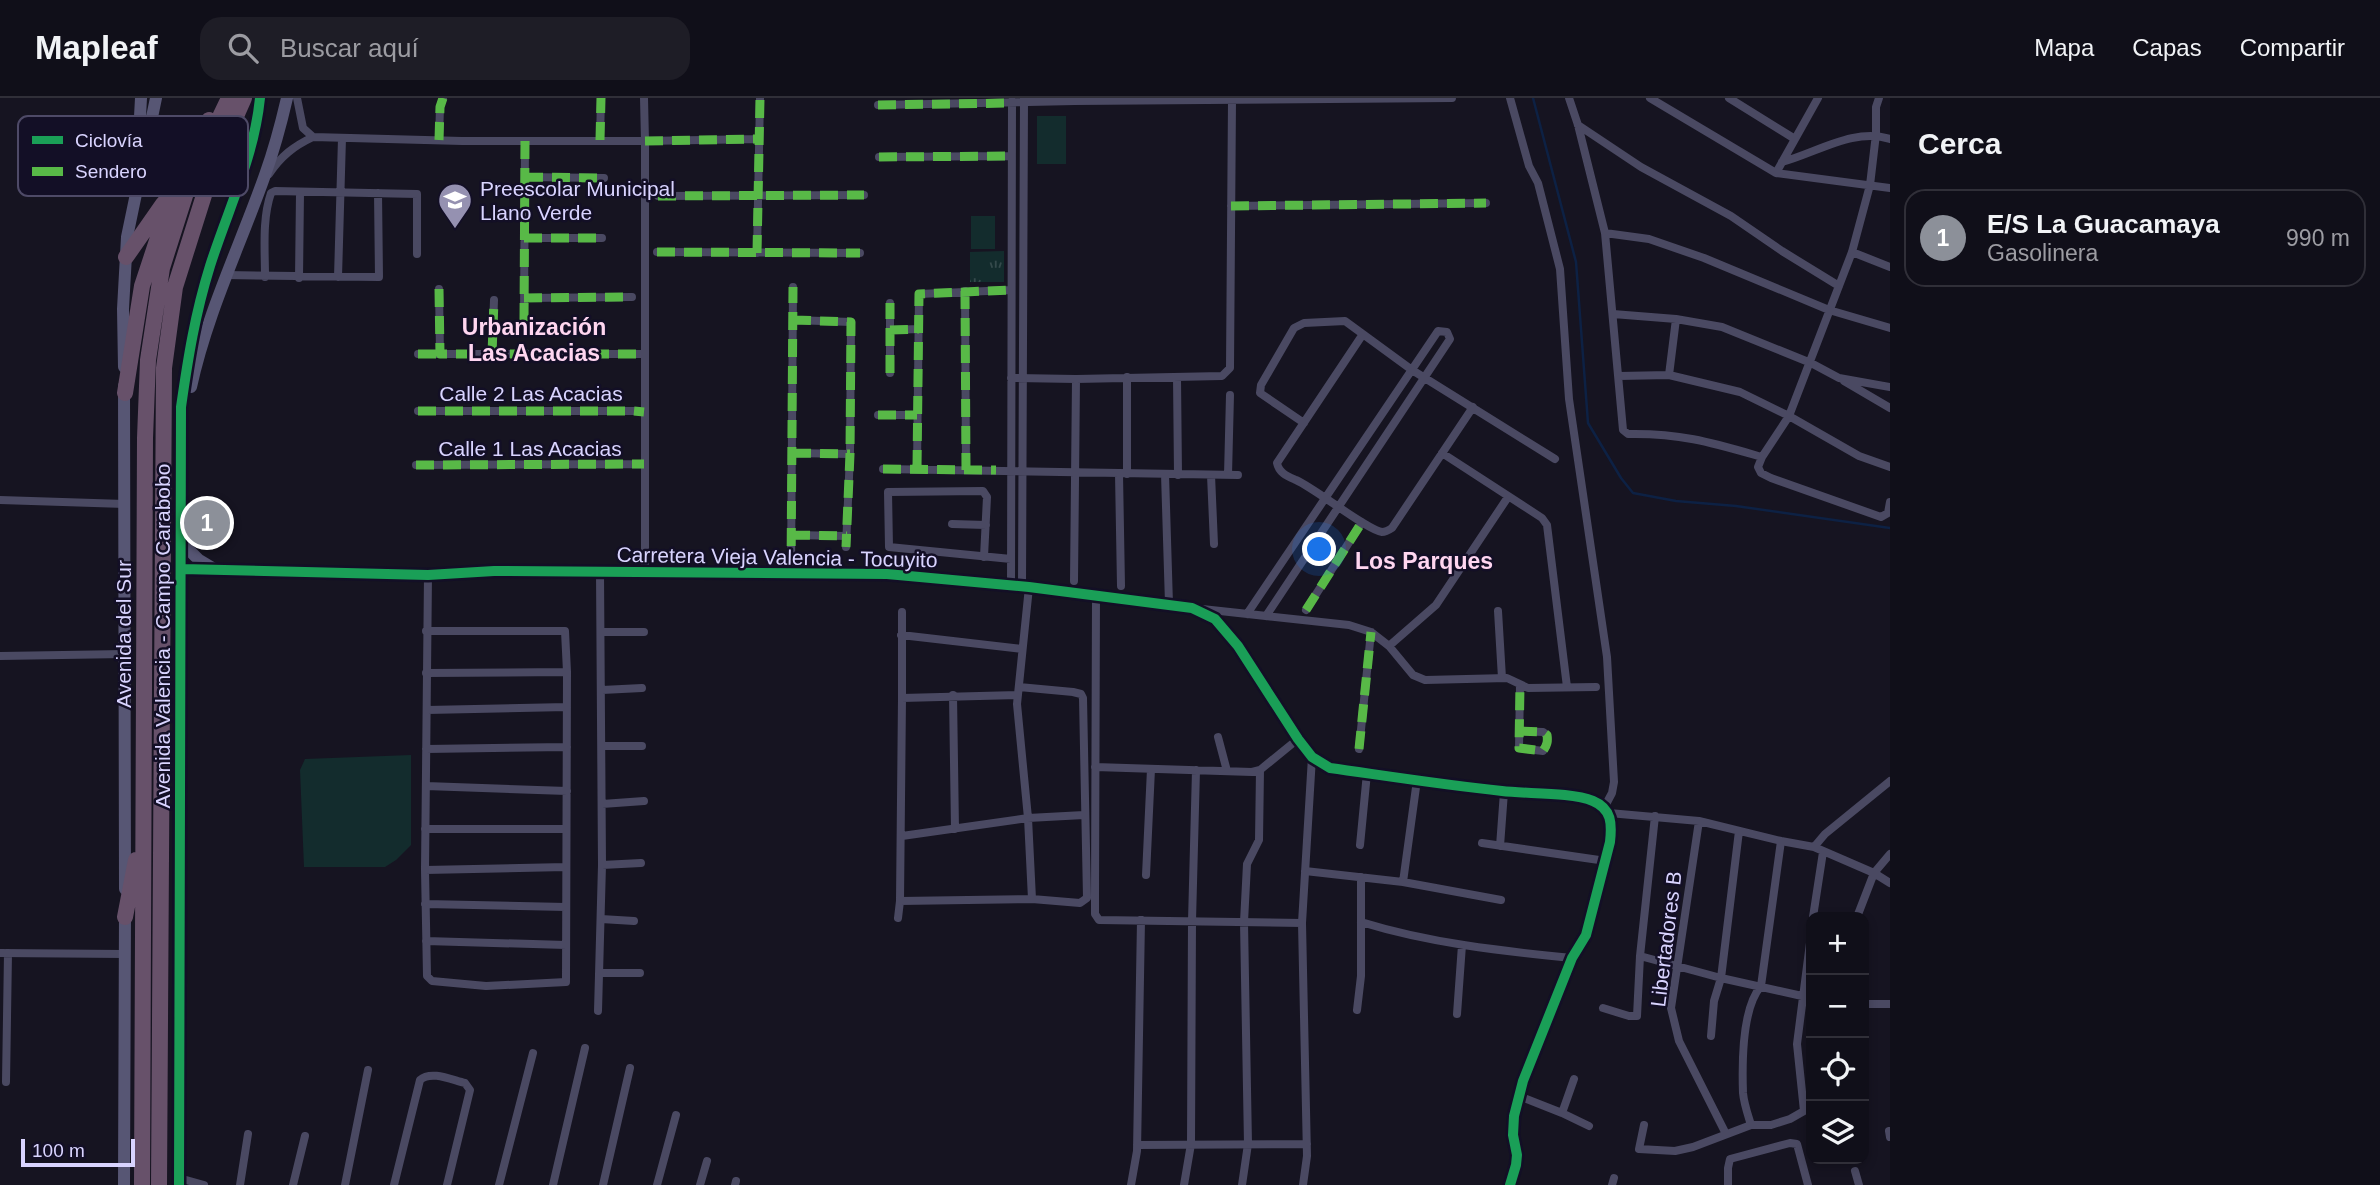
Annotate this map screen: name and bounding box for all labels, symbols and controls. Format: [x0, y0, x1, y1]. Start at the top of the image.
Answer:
search box [200, 17, 690, 80]
text: Mapleaf [35, 29, 158, 66]
icon: search [224, 29, 262, 67]
text: Buscar aquí [280, 33, 419, 63]
text: Mapa [2034, 34, 2094, 61]
text: Capas [2132, 34, 2202, 61]
text: Compartir [2240, 34, 2345, 61]
legend [18, 116, 248, 196]
text: Cerca [1918, 127, 2001, 160]
text: Ciclovía [75, 130, 143, 151]
text: Sendero [75, 161, 147, 182]
place label: Preescolar Municipal Llano Verde [480, 177, 675, 224]
school or university icon: Preescolar Municipal Llano Verde [436, 181, 474, 230]
text: E/S La Guacamaya [1987, 209, 2220, 239]
text: 1 [1937, 225, 1949, 251]
text: 990 m [2286, 225, 2350, 251]
text: Gasolinera [1987, 240, 2098, 266]
district label: Urbanización Las Acacias [462, 314, 606, 366]
street label: Calle 2 Las Acacias [439, 382, 623, 405]
street label: Calle 1 Las Acacias [438, 437, 622, 460]
street label: Avenida Valencia - Campo Carabobo [151, 464, 174, 808]
pin: 1 [184, 497, 230, 549]
your location [1302, 532, 1336, 566]
street label: Carretera Vieja Valencia - Tocuyito [616, 543, 938, 571]
district label: Los Parques [1355, 548, 1493, 574]
street label: Avenida del Sur [112, 560, 135, 708]
street label: Libertadores B [1646, 870, 1686, 1008]
map controls [1806, 912, 1869, 1164]
button: + [1806, 912, 1869, 975]
button: − [1806, 975, 1869, 1038]
button: locate [1806, 1038, 1869, 1101]
button: layers [1806, 1101, 1869, 1164]
scale bar [21, 1136, 135, 1168]
text: 100 m [32, 1140, 85, 1161]

